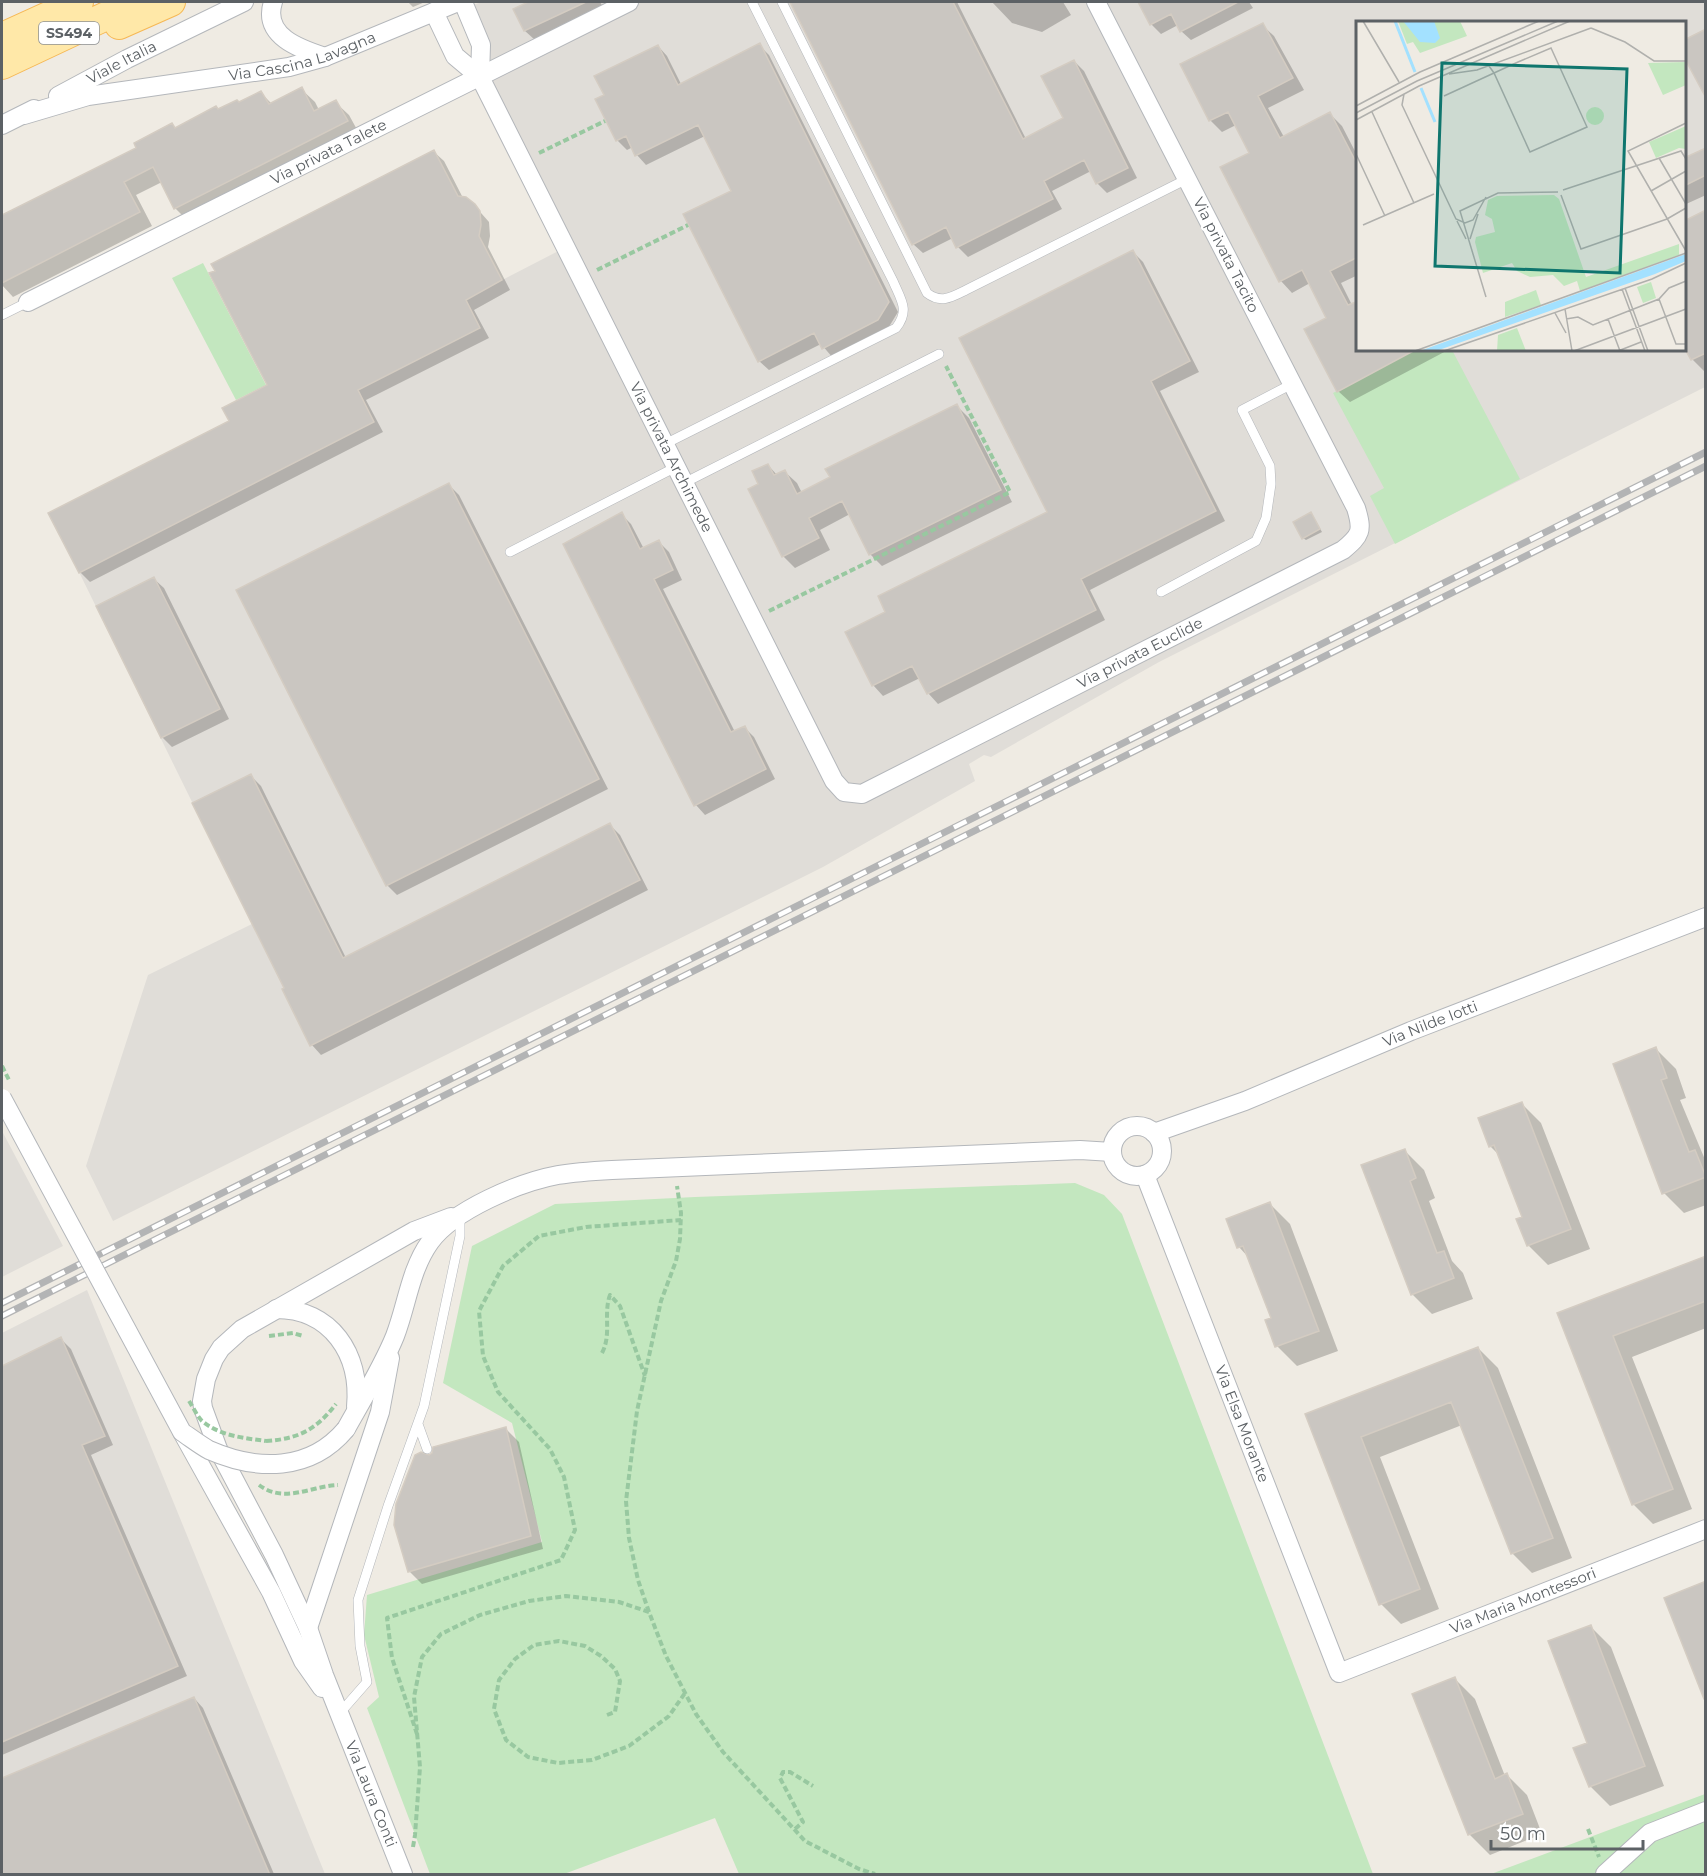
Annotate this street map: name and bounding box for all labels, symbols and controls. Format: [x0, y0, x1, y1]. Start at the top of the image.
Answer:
inset map [1356, 21, 1686, 351]
road number: SS494 [39, 22, 99, 44]
street label: Via Cascina Lavagna [227, 27, 378, 85]
street label: Viale Italia [83, 36, 160, 88]
street label: Via privata Talete [267, 115, 390, 188]
street label: Via privata Tacito [1189, 194, 1264, 316]
street label: Via privata Archimede [626, 379, 717, 535]
street label: Via privata Euclide [1074, 613, 1206, 692]
street label: Via Nilde Iotti [1380, 996, 1480, 1051]
street label: Via Elsa Morante [1211, 1362, 1274, 1485]
street label: Via Maria Montessori [1447, 1563, 1599, 1638]
street label: Via Laura Conti [342, 1738, 401, 1850]
scale bar [1491, 1813, 1642, 1851]
text: 50 m [1500, 1823, 1546, 1845]

